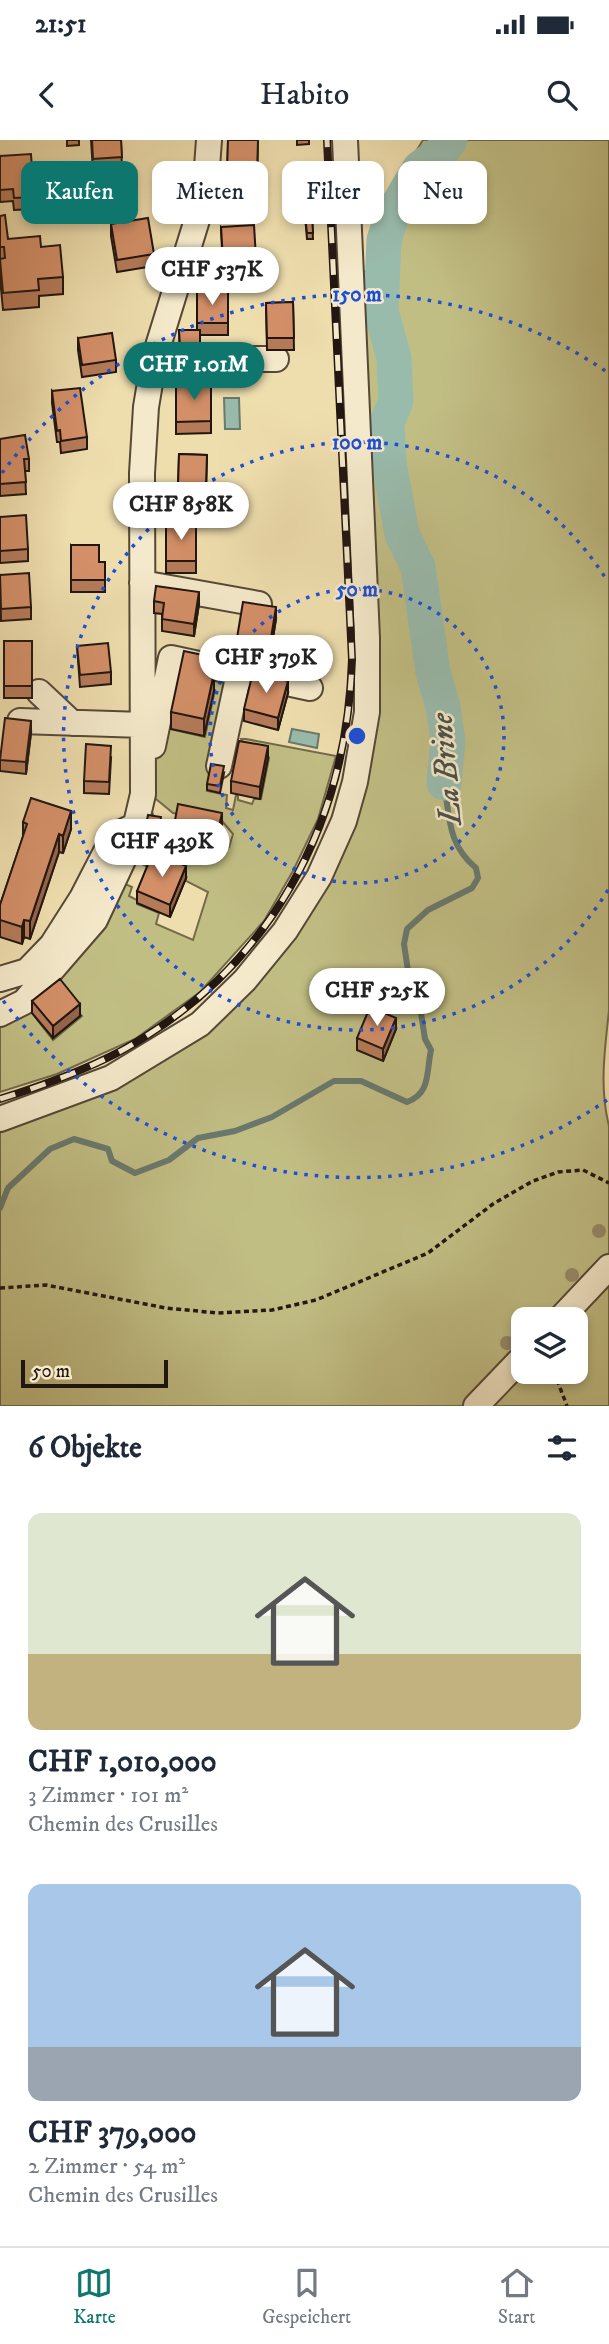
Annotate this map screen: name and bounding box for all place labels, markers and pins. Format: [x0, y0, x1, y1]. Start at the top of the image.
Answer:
pin: CHF 537K [140, 248, 284, 307]
pin: CHF 1.01M [114, 342, 274, 402]
pin: CHF 858K [109, 482, 253, 542]
pin: CHF 379K [194, 636, 338, 695]
centre of rings [345, 724, 369, 748]
pin: CHF 439K [90, 820, 234, 879]
pin: CHF 525K [305, 968, 449, 1028]

